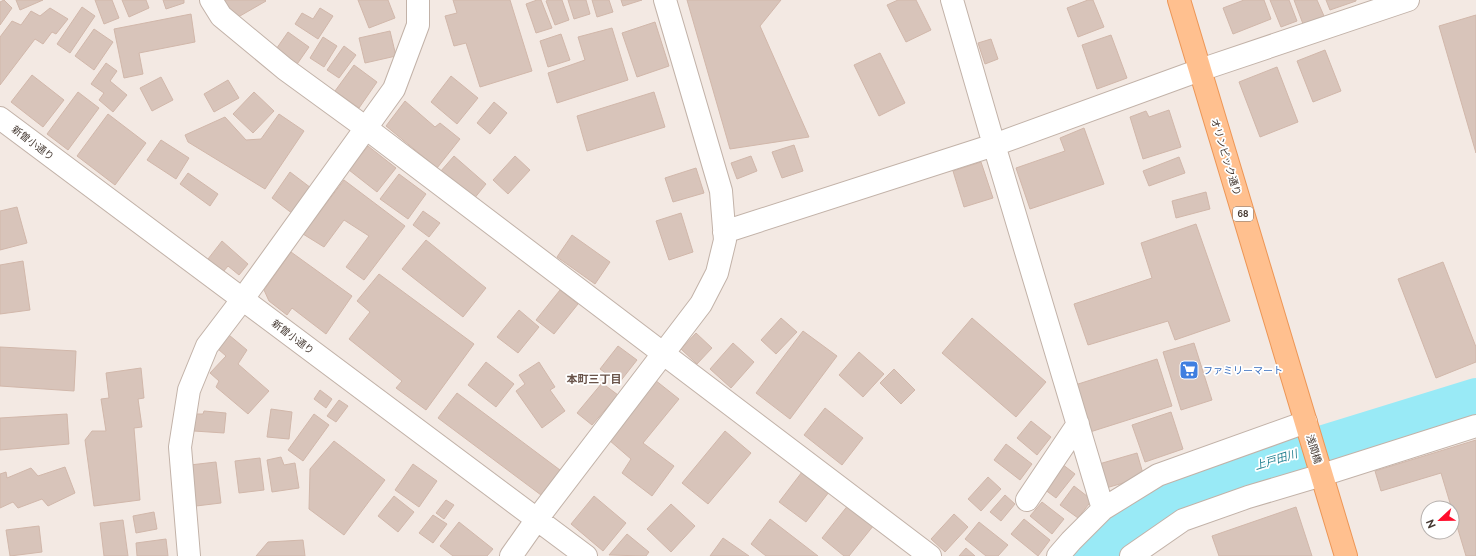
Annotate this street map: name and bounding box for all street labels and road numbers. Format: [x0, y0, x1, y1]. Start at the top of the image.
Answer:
street label: オリンピック通り [1209, 117, 1243, 197]
street label: 新曽小通り [10, 124, 56, 162]
road number: 68 [1233, 207, 1253, 221]
street label: 新曽小通り [270, 318, 316, 356]
street label: 浅間橋 [1304, 433, 1324, 465]

